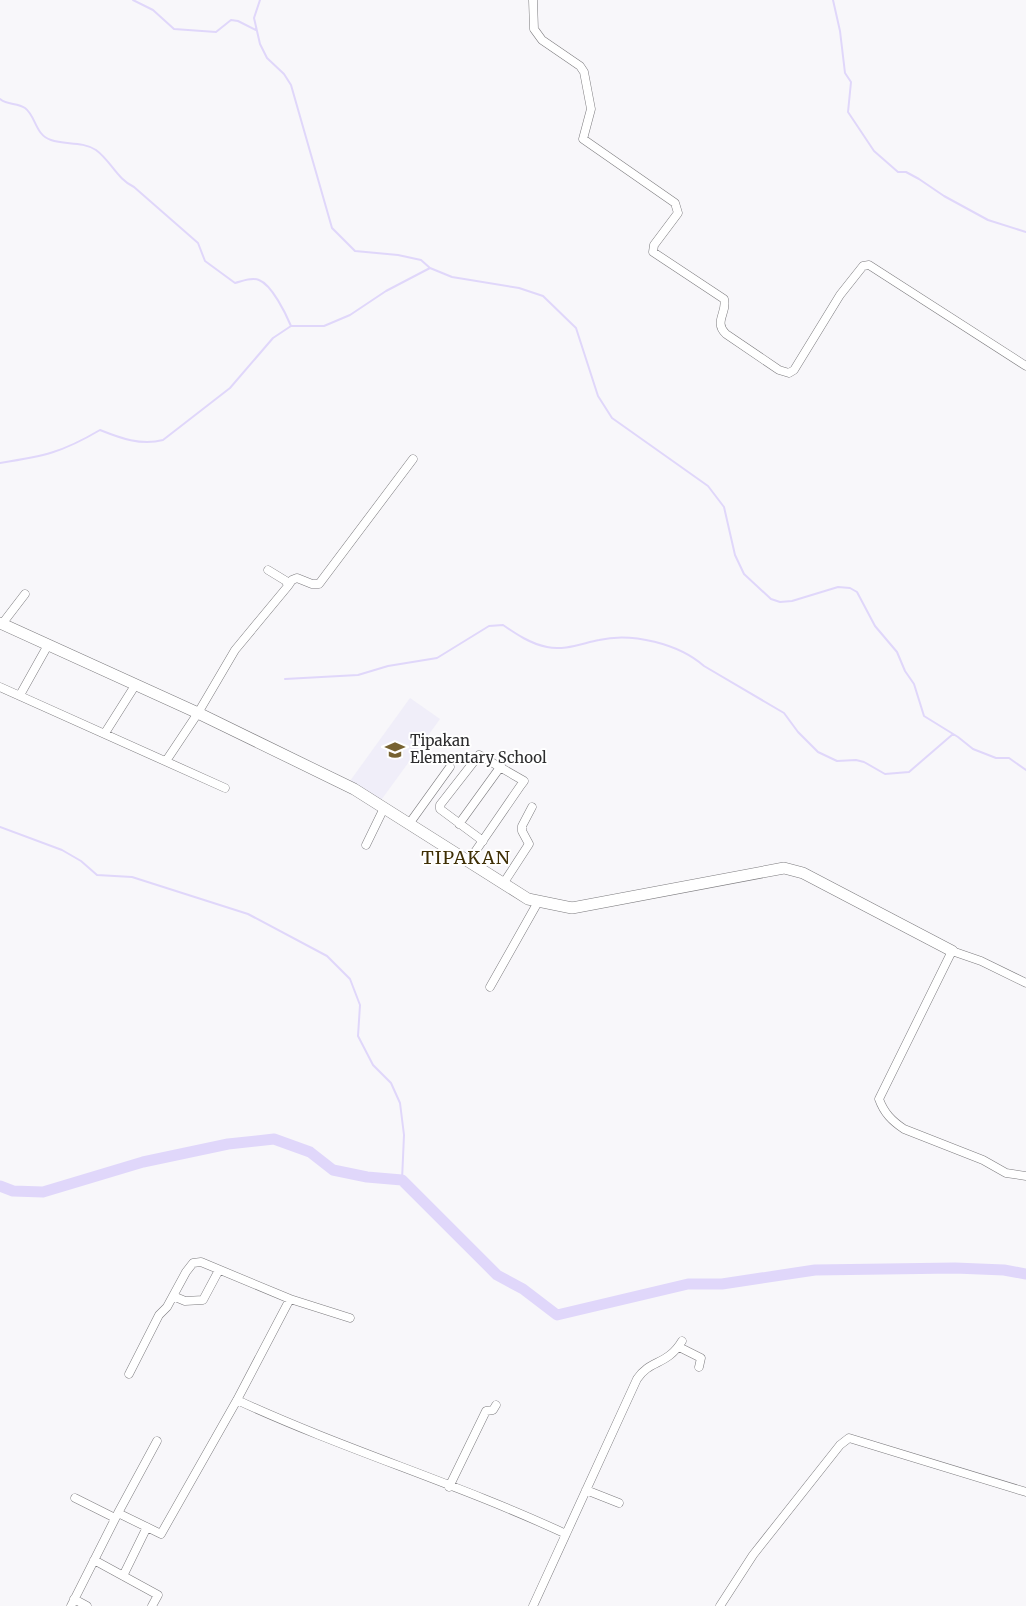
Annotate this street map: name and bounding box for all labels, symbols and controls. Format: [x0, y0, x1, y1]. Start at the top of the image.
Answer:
place label: Tipakan Elementary School [410, 731, 547, 767]
school or university icon: Tipakan Elementary School [384, 739, 406, 761]
district label: TIPAKAN [421, 846, 511, 869]

